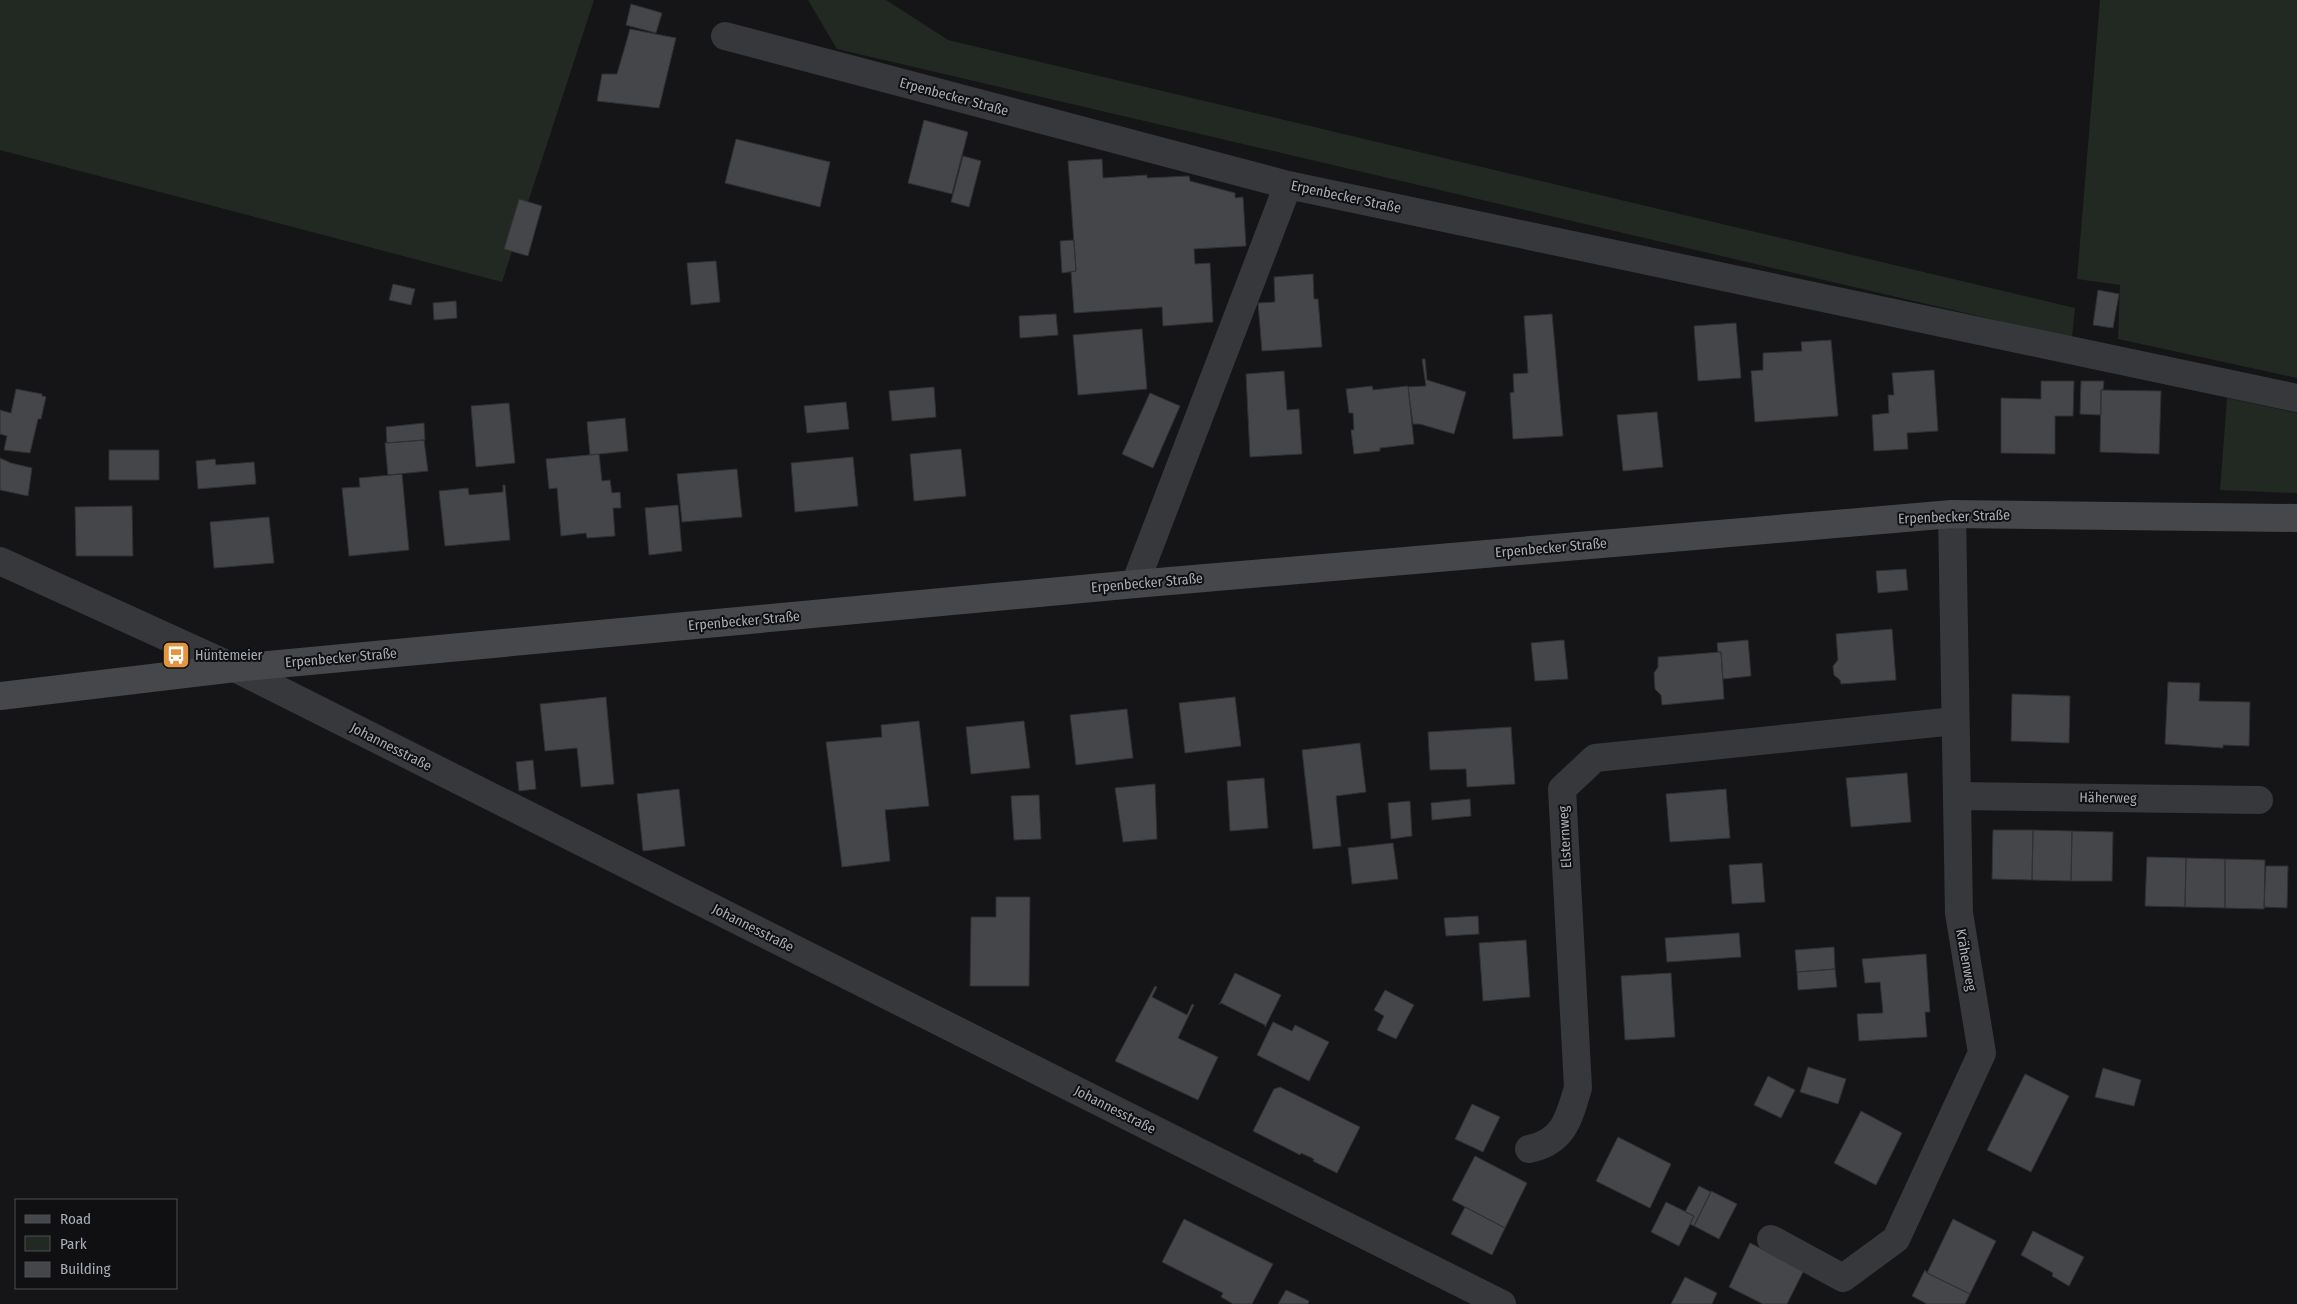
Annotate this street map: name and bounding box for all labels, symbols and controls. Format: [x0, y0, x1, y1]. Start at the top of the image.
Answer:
street label: Erpenbecker Straße [898, 74, 1010, 120]
street label: Erpenbecker Straße [1289, 177, 1403, 217]
street label: Erpenbecker Straße [1898, 507, 2010, 527]
street label: Erpenbecker Straße [1494, 535, 1608, 561]
street label: Erpenbecker Straße [1090, 570, 1204, 596]
street label: Erpenbecker Straße [687, 608, 801, 634]
bus stop icon: Hüntemeier [161, 640, 191, 670]
street label: Erpenbecker Straße [284, 645, 398, 671]
place label: Hüntemeier [195, 647, 263, 664]
street label: Johannesstraße [347, 719, 435, 775]
street label: Häherweg [2079, 789, 2137, 807]
street label: Elsternweg [1555, 805, 1575, 869]
street label: Johannesstraße [709, 900, 797, 956]
street label: Krähenweg [1952, 927, 1980, 993]
street label: Johannesstraße [1071, 1082, 1159, 1138]
legend [15, 1199, 178, 1289]
text: Road [60, 1210, 91, 1228]
text: Park [60, 1235, 87, 1253]
text: Building [60, 1260, 111, 1278]

